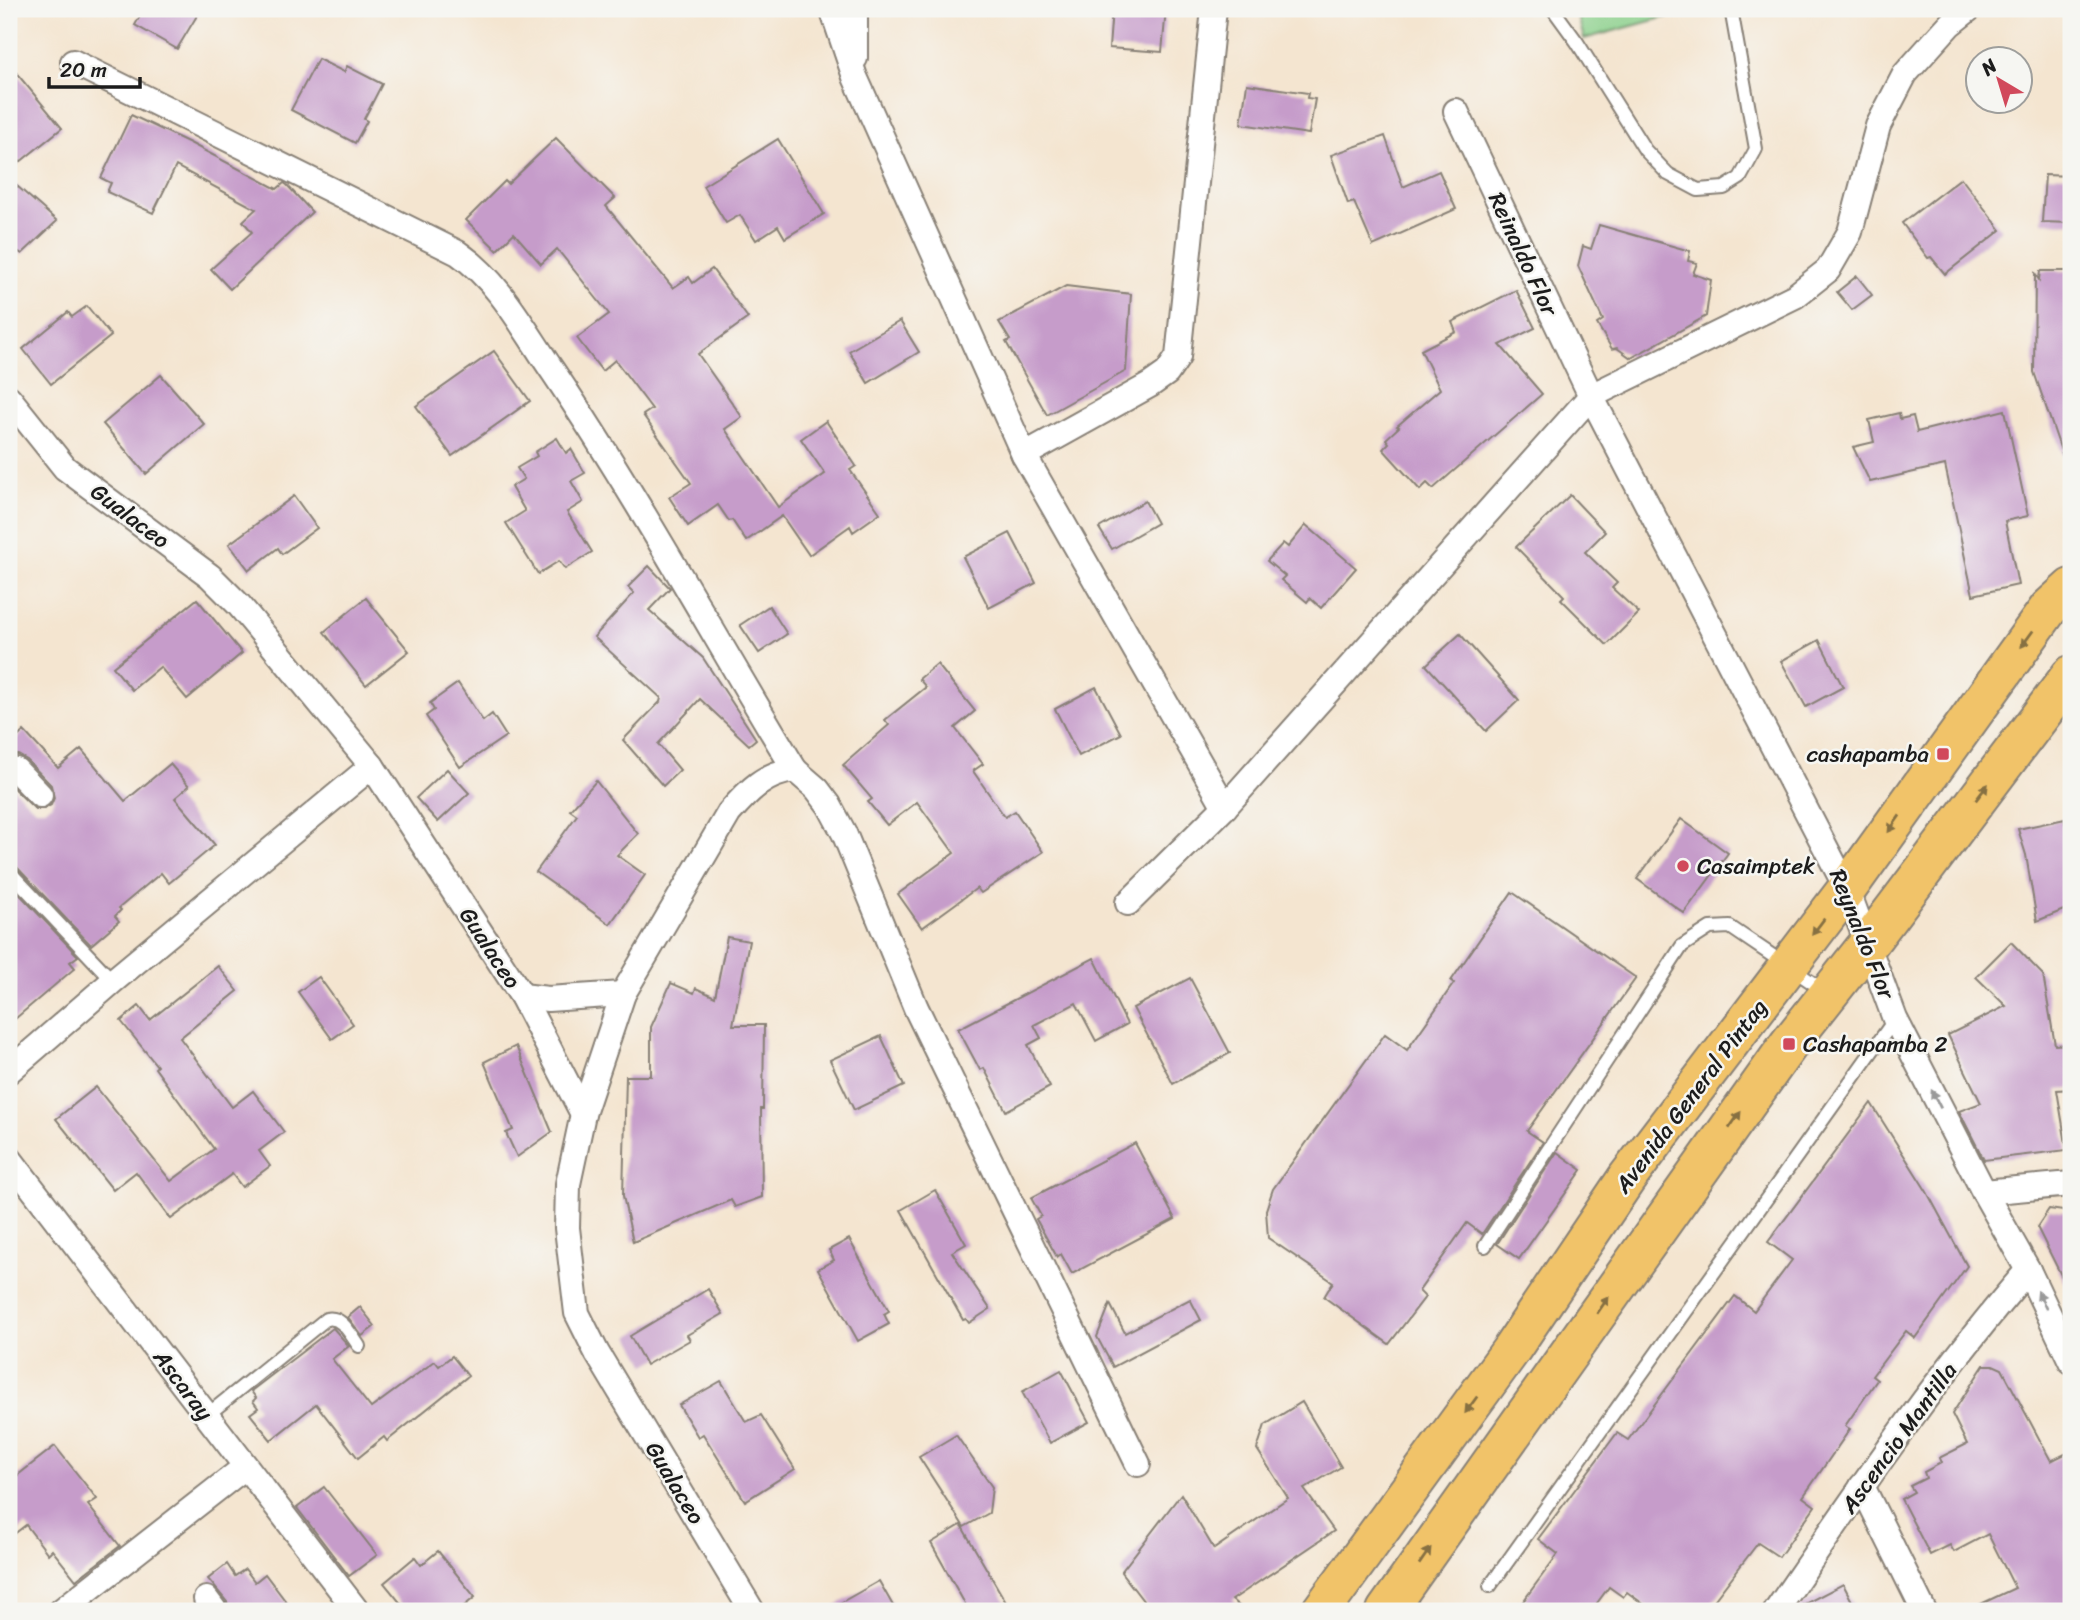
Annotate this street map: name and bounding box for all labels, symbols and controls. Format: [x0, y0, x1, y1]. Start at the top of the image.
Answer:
scale bar [49, 46, 140, 90]
north arrow [1965, 46, 2035, 116]
text: N [1973, 49, 2005, 85]
text: 20 m [60, 51, 107, 89]
street label: Reinaldo Flor [1476, 185, 1570, 324]
street label: Gualaceo [81, 472, 179, 560]
one-way arrow [2020, 630, 2034, 648]
place label: cashapamba [1807, 734, 1929, 775]
marker: cashapamba [1935, 746, 1951, 762]
one-way arrow [1975, 783, 1989, 801]
one-way arrow [1887, 815, 1901, 833]
place label: Casaimptek [1697, 846, 1815, 887]
marker: Casaimptek [1675, 858, 1691, 874]
street label: Reynaldo Flor [1817, 862, 1907, 1007]
street label: Gualaceo [448, 899, 532, 998]
one-way arrow [1812, 918, 1826, 936]
street label: Avenida General Pintag [1603, 990, 1778, 1203]
place label: Cashapamba 2 [1803, 1024, 1948, 1065]
marker: Cashapamba 2 [1781, 1036, 1797, 1052]
one-way arrow [1930, 1089, 1942, 1109]
one-way arrow [1728, 1111, 1742, 1129]
one-way arrow [2037, 1290, 2048, 1310]
one-way arrow [1596, 1296, 1610, 1314]
street label: Ascaray [141, 1339, 224, 1430]
street label: Ascencio Mantilla [1829, 1353, 1969, 1524]
one-way arrow [1464, 1396, 1478, 1414]
street label: Gualaceo [634, 1433, 716, 1533]
one-way arrow [1418, 1547, 1432, 1565]

